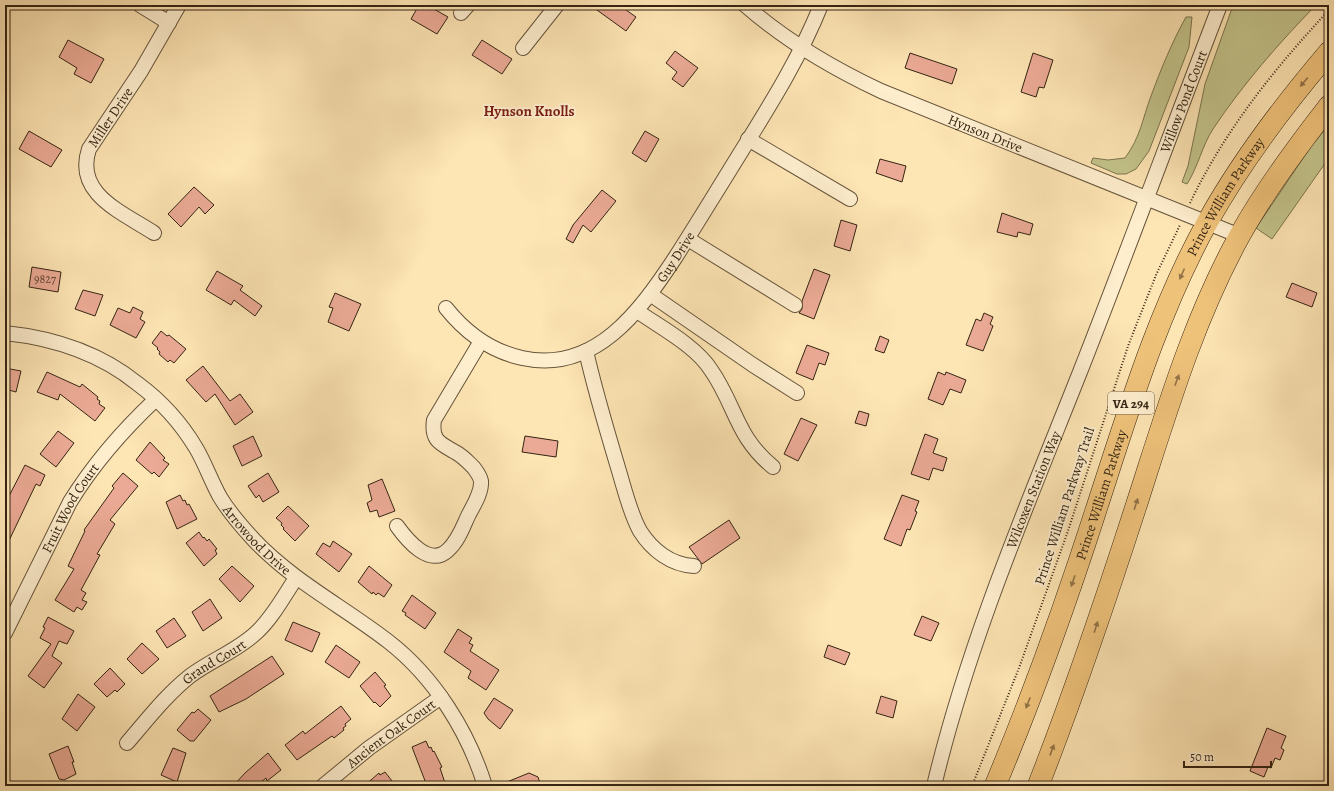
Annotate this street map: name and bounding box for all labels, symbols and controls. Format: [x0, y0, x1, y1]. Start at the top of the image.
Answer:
street label: Willow Pond Court [1155, 47, 1212, 156]
one-way arrow [1299, 76, 1308, 87]
street label: Miller Drive [84, 84, 137, 151]
district label: Hynson Knolls [483, 101, 575, 121]
street label: Hynson Drive [945, 110, 1025, 157]
street label: Prince William Parkway [1182, 133, 1269, 260]
street label: Guy Drive [652, 228, 699, 286]
one-way arrow [1179, 268, 1185, 279]
house number: 9827 [34, 271, 57, 287]
one-way arrow [1175, 374, 1181, 386]
road number: VA 294 [1108, 392, 1154, 414]
street label: Prince William Parkway Trail [1030, 424, 1099, 588]
street label: Prince William Parkway [1071, 427, 1132, 563]
street label: Wilcoxen Station Way [1002, 428, 1066, 552]
street label: Fruit Wood Court [37, 459, 104, 556]
one-way arrow [1134, 497, 1140, 509]
street label: Arrowood Drive [218, 501, 295, 580]
one-way arrow [1070, 575, 1076, 587]
one-way arrow [1093, 621, 1099, 633]
street label: Grand Court [178, 635, 250, 689]
street label: Ancient Oak Court [342, 695, 440, 773]
one-way arrow [1025, 697, 1031, 709]
one-way arrow [1050, 743, 1056, 755]
scale bar [1184, 743, 1271, 769]
text: 50 m [1190, 749, 1214, 765]

